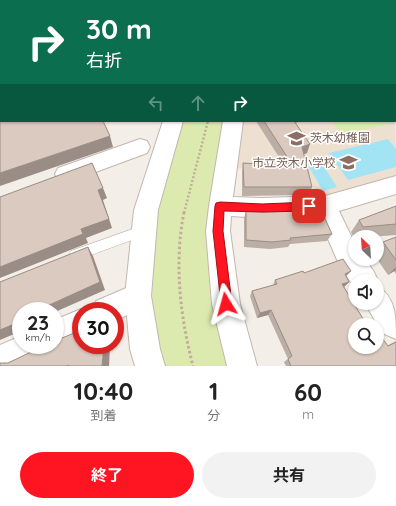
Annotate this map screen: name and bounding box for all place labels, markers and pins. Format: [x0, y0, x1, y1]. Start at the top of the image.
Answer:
school or university icon: 茨木幼稚園 [287, 128, 307, 148]
place label: 茨木幼稚園 [310, 130, 370, 145]
school or university icon: 市立茨木小学校 [339, 153, 359, 173]
place label: 市立茨木小学校 [252, 155, 336, 170]
pin [292, 189, 326, 223]

